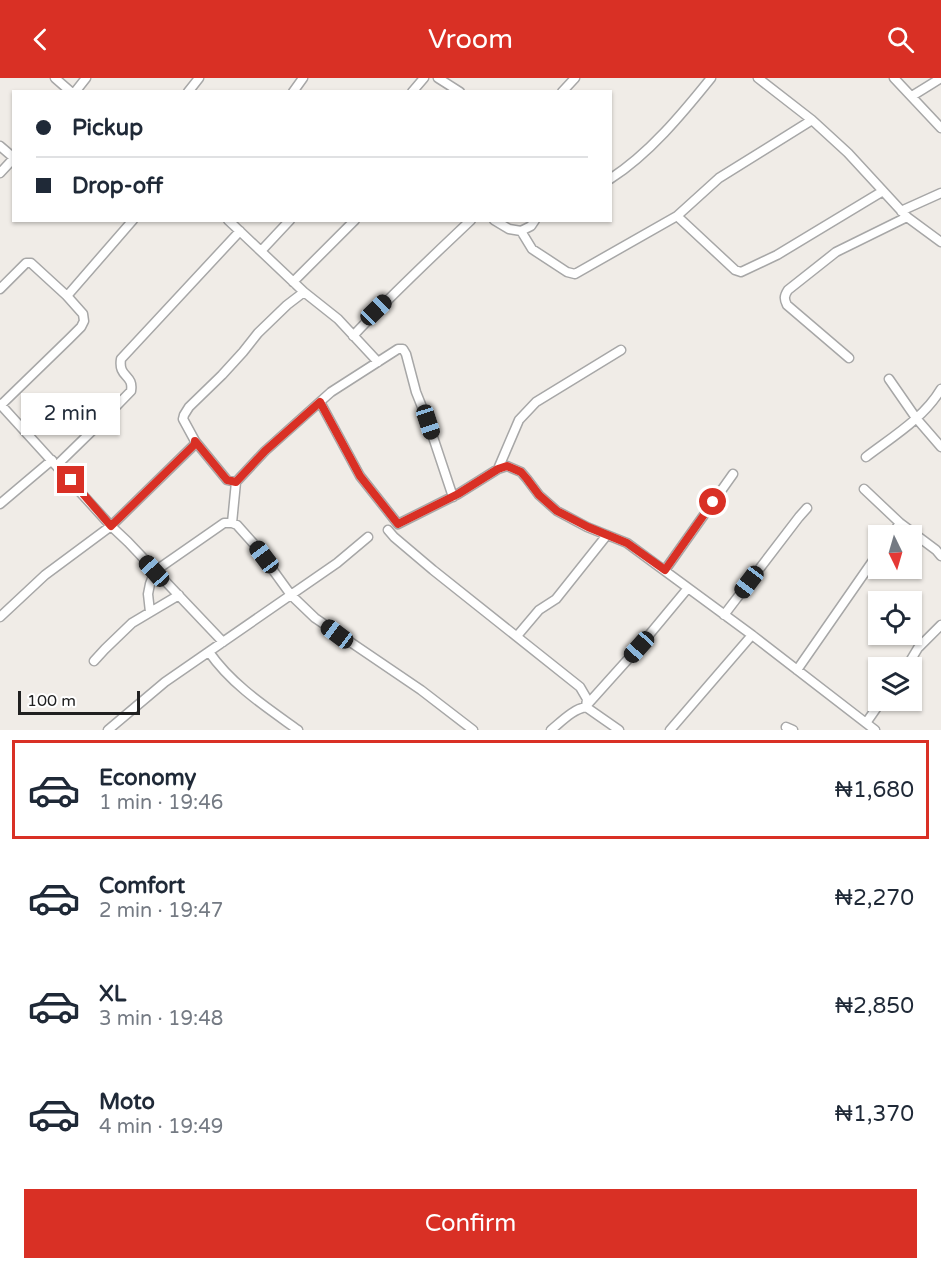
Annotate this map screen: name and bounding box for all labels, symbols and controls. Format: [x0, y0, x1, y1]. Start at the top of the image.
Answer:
icon: back [24, 23, 57, 56]
text: Vroom [428, 23, 513, 56]
icon: search [884, 23, 917, 56]
text: Pickup [72, 115, 143, 141]
text: Drop-off [72, 173, 163, 199]
car [357, 291, 395, 329]
callout: 2 min [22, 393, 121, 435]
text: 2 min [44, 402, 97, 426]
car [414, 402, 442, 442]
route end [57, 466, 84, 493]
route start [699, 488, 726, 515]
north arrow [868, 525, 922, 579]
map controls [868, 525, 922, 711]
car [246, 537, 282, 577]
car [135, 552, 173, 590]
car [731, 562, 767, 602]
button: locate [868, 591, 922, 645]
car [317, 616, 357, 652]
car [620, 628, 658, 666]
button: layers [868, 657, 922, 711]
scale bar [18, 688, 140, 716]
text: 100 m [27, 691, 76, 711]
icon: car [27, 763, 81, 817]
text: Economy [99, 765, 196, 791]
text: ₦1,680 [835, 777, 914, 803]
text: 1 min · 19:46 [99, 791, 223, 815]
icon: car [27, 871, 81, 925]
text: Comfort [99, 873, 185, 899]
text: ₦2,270 [835, 885, 914, 911]
text: 2 min · 19:47 [99, 899, 223, 923]
icon: car [27, 979, 81, 1033]
text: XL [99, 981, 126, 1007]
text: ₦2,850 [835, 993, 914, 1019]
text: 3 min · 19:48 [99, 1007, 223, 1031]
icon: car [27, 1087, 81, 1141]
text: Moto [99, 1089, 155, 1115]
text: ₦1,370 [835, 1101, 914, 1127]
text: 4 min · 19:49 [99, 1115, 223, 1139]
button: Confirm [24, 1189, 917, 1258]

